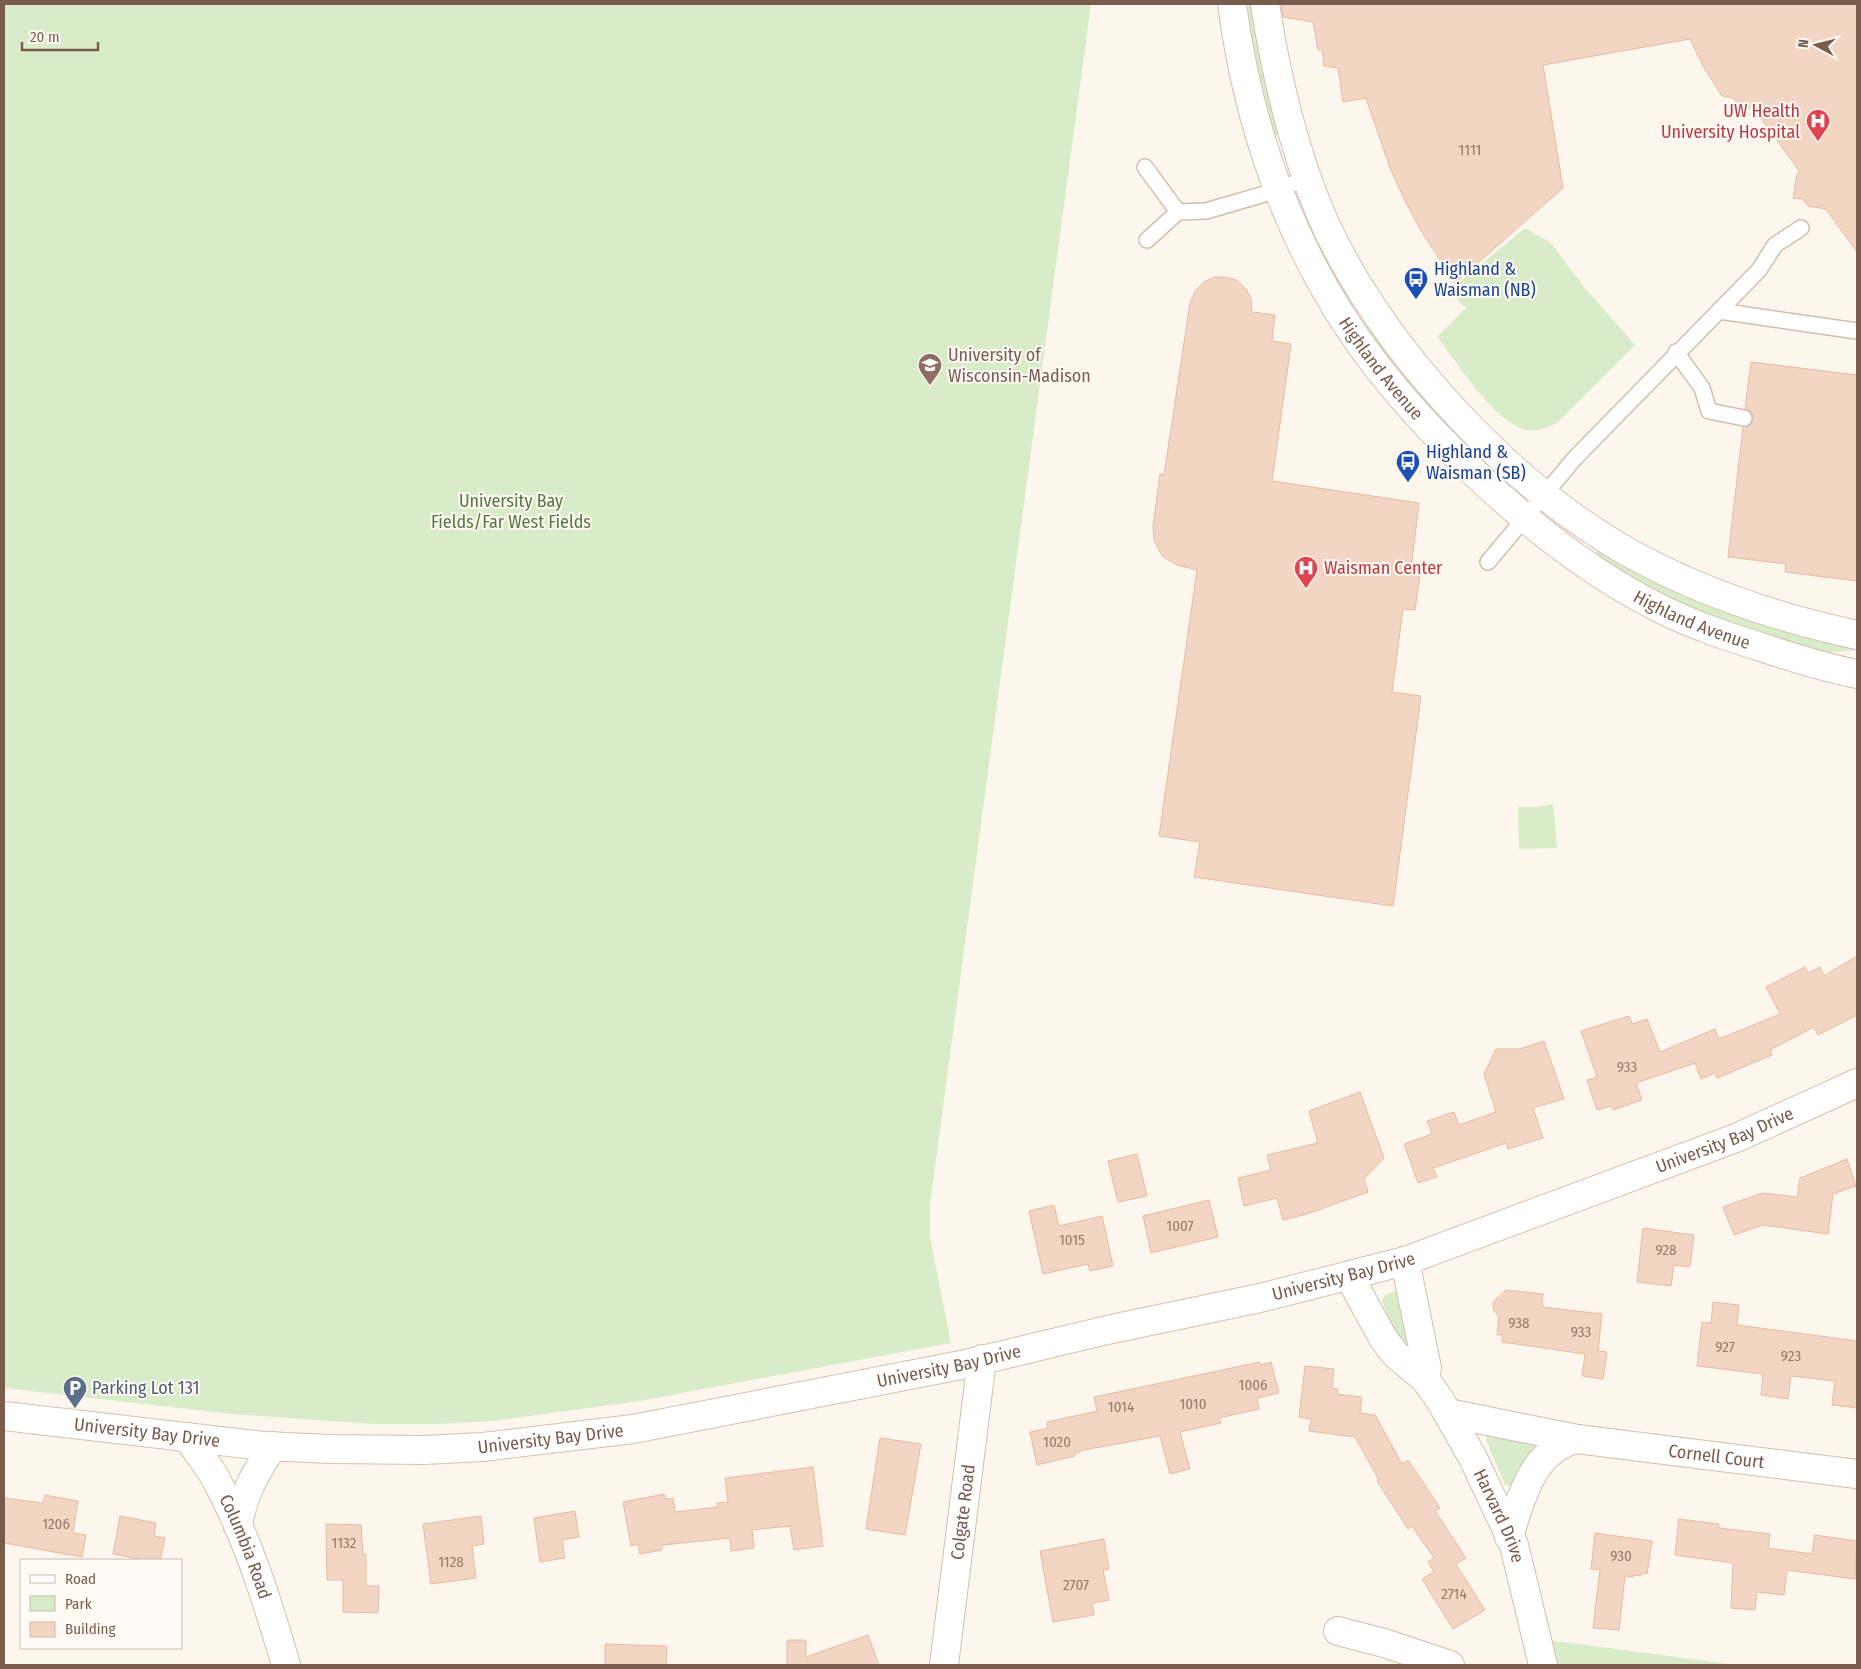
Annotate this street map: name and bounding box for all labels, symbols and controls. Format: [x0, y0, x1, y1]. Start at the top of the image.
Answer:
scale bar [22, 20, 99, 52]
north arrow [1791, 20, 1841, 70]
text: 20 m [30, 28, 60, 46]
text: N [1795, 38, 1813, 49]
place label: UW Health University Hospital [1661, 100, 1800, 143]
hospital icon: UW Health University Hospital [1805, 108, 1831, 142]
house number: 1111 [1459, 141, 1481, 159]
place label: Highland & Waisman (NB) [1434, 258, 1536, 301]
bus stop icon: Highland & Waisman (NB) [1403, 266, 1429, 300]
street label: Highland Avenue [1334, 313, 1428, 425]
place label: University of Wisconsin-Madison [948, 344, 1091, 387]
school or university icon: University of Wisconsin-Madison [917, 352, 943, 386]
place label: Highland & Waisman (SB) [1426, 441, 1526, 484]
bus stop icon: Highland & Waisman (SB) [1395, 449, 1421, 483]
park label: University Bay Fields/Far West Fields [431, 490, 591, 533]
hospital icon: Waisman Center [1293, 555, 1319, 589]
place label: Waisman Center [1324, 557, 1443, 579]
street label: Highland Avenue [1630, 586, 1753, 654]
house number: 933 [1617, 1058, 1637, 1076]
street label: University Bay Drive [1653, 1102, 1797, 1178]
house number: 1007 [1166, 1217, 1194, 1235]
house number: 1015 [1059, 1231, 1085, 1249]
house number: 928 [1655, 1241, 1677, 1259]
street label: University Bay Drive [1270, 1247, 1418, 1305]
house number: 938 [1508, 1314, 1530, 1332]
house number: 933 [1571, 1323, 1591, 1341]
house number: 927 [1715, 1338, 1735, 1356]
street label: University Bay Drive [875, 1340, 1023, 1392]
house number: 923 [1781, 1347, 1801, 1365]
parking icon: Parking Lot 131 [62, 1375, 88, 1409]
house number: 1006 [1239, 1376, 1267, 1394]
place label: Parking Lot 131 [92, 1377, 200, 1399]
house number: 1010 [1180, 1395, 1206, 1413]
house number: 1014 [1108, 1398, 1134, 1416]
street label: University Bay Drive [73, 1413, 221, 1452]
street label: University Bay Drive [476, 1419, 625, 1459]
house number: 1020 [1043, 1433, 1071, 1451]
street label: Cornell Court [1667, 1440, 1766, 1473]
street label: Colgate Road [946, 1463, 980, 1561]
street label: Harvard Drive [1469, 1465, 1529, 1565]
street label: Columbia Road [215, 1491, 276, 1602]
house number: 1206 [42, 1515, 70, 1533]
house number: 1132 [332, 1534, 357, 1552]
house number: 930 [1610, 1547, 1632, 1565]
house number: 1128 [438, 1553, 464, 1571]
legend [20, 1559, 182, 1649]
text: Road [65, 1570, 96, 1588]
house number: 2707 [1063, 1576, 1089, 1594]
house number: 2714 [1441, 1585, 1467, 1603]
text: Park [65, 1595, 92, 1613]
text: Building [65, 1620, 116, 1638]

